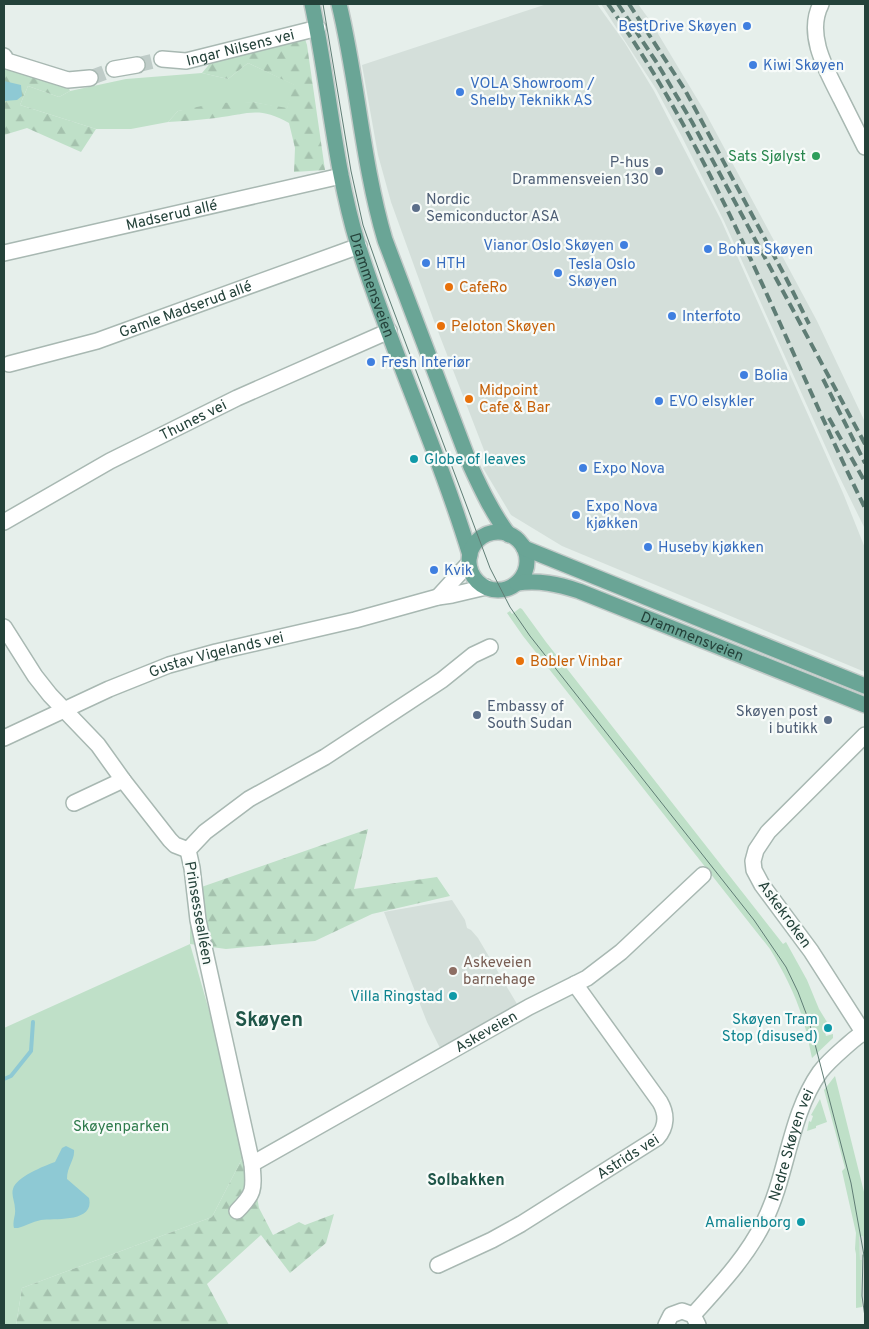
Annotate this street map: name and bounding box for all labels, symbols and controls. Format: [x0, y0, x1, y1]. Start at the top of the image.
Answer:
place label: BestDrive Skøyen [618, 18, 737, 37]
marker: BestDrive Skøyen [741, 20, 753, 32]
street label: Ingar Nilsens vei [184, 26, 297, 72]
place label: Kiwi Skøyen [763, 57, 844, 76]
marker: Kiwi Skøyen [747, 59, 759, 71]
place label: VOLA Showroom / Shelby Teknikk AS [470, 75, 595, 111]
marker: VOLA Showroom / Shelby Teknikk AS [454, 86, 466, 98]
place label: Sats Sjølyst [728, 148, 806, 167]
marker: Sats Sjølyst [810, 150, 822, 162]
place label: P-hus Drammensveien 130 [512, 154, 649, 190]
marker: P-hus Drammensveien 130 [653, 165, 665, 177]
place label: Nordic Semiconductor ASA [426, 191, 559, 227]
street label: Madserud allé [124, 197, 220, 236]
marker: Nordic Semiconductor ASA [410, 202, 422, 214]
street label: Drammensveien [344, 231, 398, 341]
place label: Vianor Oslo Skøyen [483, 237, 614, 256]
marker: Vianor Oslo Skøyen [618, 239, 630, 251]
place label: Bohus Skøyen [718, 241, 813, 260]
marker: Bohus Skøyen [702, 243, 714, 255]
place label: HTH [436, 255, 466, 274]
place label: Tesla Oslo Skøyen [568, 256, 636, 292]
marker: HTH [420, 257, 432, 269]
marker: Tesla Oslo Skøyen [552, 267, 564, 279]
street label: Gamle Madserud allé [117, 278, 255, 343]
place label: CafeRo [459, 279, 507, 298]
marker: CafeRo [443, 281, 455, 293]
place label: Interfoto [682, 308, 741, 327]
marker: Interfoto [666, 310, 678, 322]
place label: Peloton Skøyen [451, 318, 556, 337]
marker: Peloton Skøyen [435, 320, 447, 332]
place label: Fresh Interiør [381, 354, 471, 373]
marker: Fresh Interiør [365, 356, 377, 368]
place label: Bolia [754, 367, 788, 386]
marker: Bolia [738, 369, 750, 381]
place label: Midpoint Cafe & Bar [479, 382, 551, 418]
marker: Midpoint Cafe & Bar [463, 393, 475, 405]
place label: EVO elsykler [669, 393, 755, 412]
marker: EVO elsykler [653, 395, 665, 407]
street label: Thunes vei [157, 397, 230, 446]
place label: Globe of leaves [424, 451, 526, 470]
marker: Globe of leaves [408, 453, 420, 465]
place label: Expo Nova [593, 460, 665, 479]
marker: Expo Nova [577, 462, 589, 474]
place label: Expo Nova kjøkken [586, 498, 658, 534]
marker: Expo Nova kjøkken [570, 509, 582, 521]
place label: Huseby kjøkken [658, 539, 764, 558]
marker: Huseby kjøkken [642, 541, 654, 553]
place label: Kvik [444, 562, 473, 581]
marker: Kvik [428, 564, 440, 576]
street label: Drammensveien [637, 608, 746, 667]
street label: Gustav Vigelands vei [147, 629, 286, 683]
place label: Bobler Vinbar [530, 653, 622, 672]
marker: Bobler Vinbar [514, 655, 526, 667]
place label: Embassy of South Sudan [487, 698, 572, 734]
place label: Skøyen post i butikk [736, 703, 818, 739]
marker: Embassy of South Sudan [471, 709, 483, 721]
marker: Skøyen post i butikk [822, 714, 834, 726]
street label: Prinsessealléen [179, 860, 216, 966]
street label: Askekroken [753, 877, 815, 952]
place label: Askeveien barnehage [463, 954, 535, 990]
marker: Askeveien barnehage [447, 965, 459, 977]
place label: Villa Ringstad [350, 988, 443, 1007]
marker: Villa Ringstad [447, 990, 459, 1002]
street label: Askeveien [452, 1007, 521, 1058]
district label: Skøyen [235, 1008, 303, 1034]
place label: Skøyen Tram Stop (disused) [722, 1011, 818, 1047]
marker: Skøyen Tram Stop (disused) [822, 1022, 834, 1034]
street label: Nedre Skøyen vei [766, 1086, 819, 1204]
park label: Skøyenparken [73, 1118, 169, 1137]
street label: Astrids vei [594, 1131, 663, 1185]
district label: Solbakken [427, 1171, 505, 1191]
place label: Amalienborg [705, 1214, 791, 1233]
marker: Amalienborg [795, 1216, 807, 1228]

